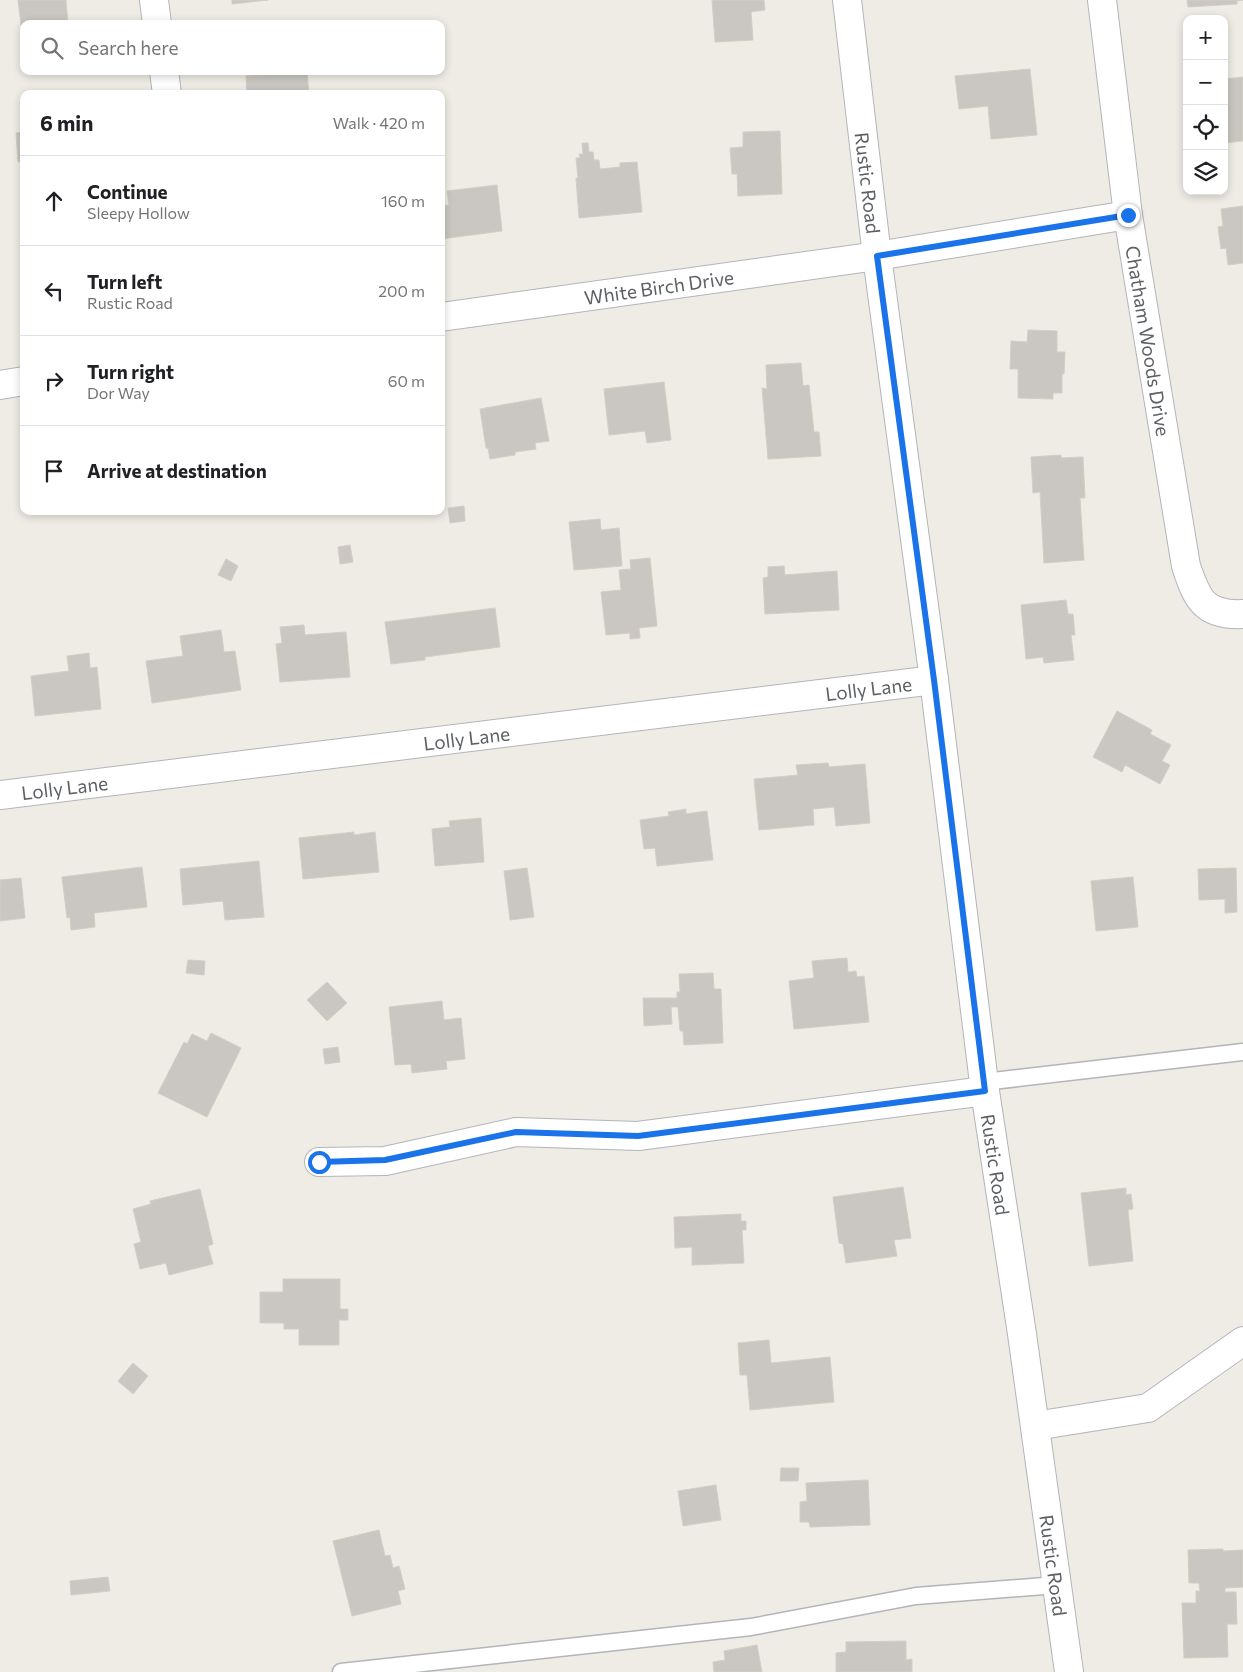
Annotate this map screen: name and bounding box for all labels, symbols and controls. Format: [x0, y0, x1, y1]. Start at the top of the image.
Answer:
map controls [1183, 15, 1228, 195]
button: + [1183, 15, 1228, 60]
search box [20, 20, 445, 75]
icon: search [38, 34, 66, 62]
text: Search here [78, 36, 178, 59]
button: − [1183, 60, 1228, 105]
button: locate [1183, 105, 1228, 150]
text: 6 min [40, 110, 93, 135]
text: Walk · 420 m [333, 113, 425, 132]
street label: Rustic Road [851, 131, 886, 235]
button: layers [1183, 150, 1228, 195]
text: Continue [87, 180, 167, 203]
icon: ahead [40, 187, 68, 215]
text: 160 m [381, 191, 425, 210]
text: Sleepy Hollow [87, 203, 190, 222]
route end [1117, 204, 1140, 227]
street label: Chatham Woods Drive [1122, 244, 1176, 438]
street label: White Birch Drive [583, 265, 735, 308]
text: Turn left [87, 270, 162, 293]
icon: left [40, 277, 68, 305]
text: 200 m [378, 281, 425, 300]
text: Rustic Road [87, 293, 173, 312]
text: Turn right [87, 360, 174, 383]
icon: right [40, 367, 68, 395]
text: 60 m [388, 371, 425, 390]
text: Dor Way [87, 383, 150, 402]
icon: arrive [40, 457, 68, 485]
text: Arrive at destination [87, 459, 267, 482]
street label: Lolly Lane [824, 671, 913, 705]
street label: Lolly Lane [422, 721, 511, 754]
street label: Lolly Lane [20, 770, 109, 804]
street label: Rustic Road [977, 1112, 1015, 1217]
route start [308, 1151, 331, 1174]
street label: Rustic Road [1036, 1513, 1073, 1617]

